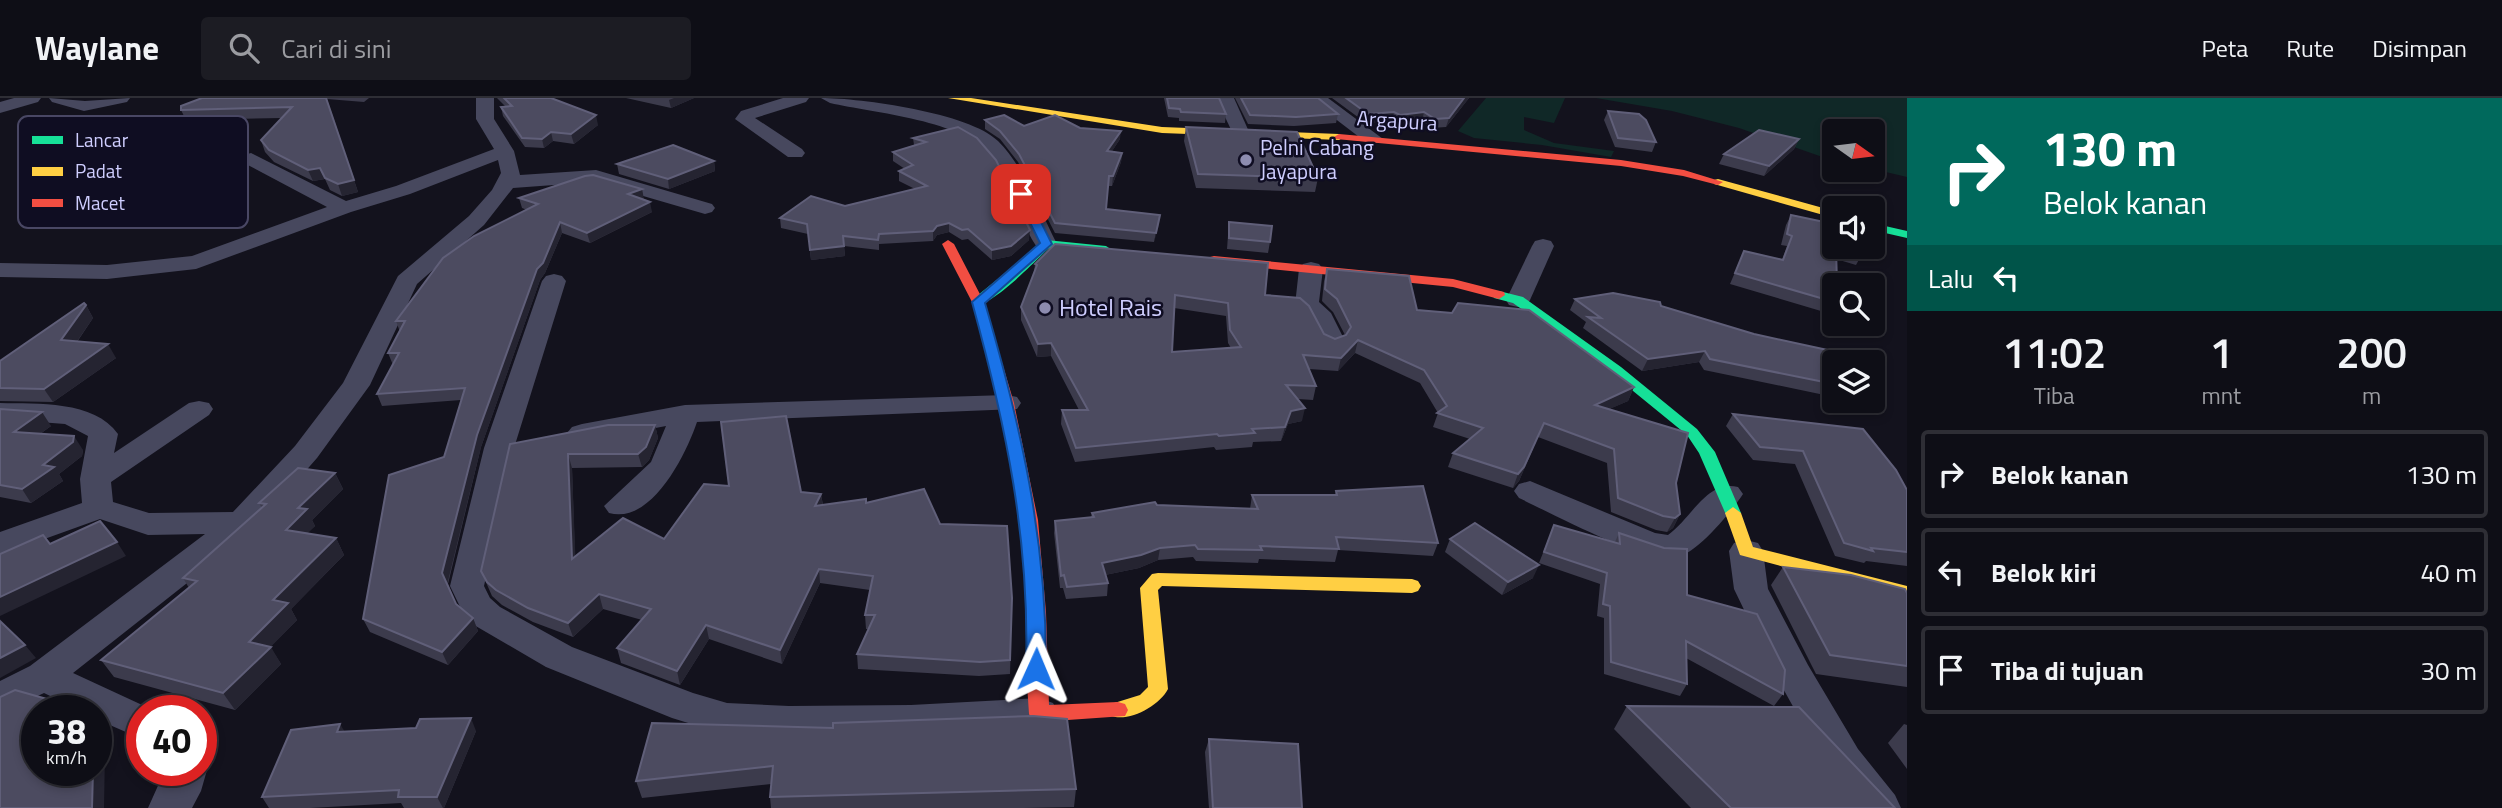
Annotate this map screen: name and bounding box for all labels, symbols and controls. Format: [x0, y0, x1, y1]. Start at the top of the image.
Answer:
search box [201, 17, 691, 80]
text: Waylane [35, 23, 159, 73]
icon: search [225, 29, 263, 67]
text: Cari di sini [281, 29, 391, 68]
text: Peta [2202, 30, 2248, 66]
text: Rute [2286, 30, 2334, 66]
text: Disimpan [2372, 30, 2467, 66]
street label: Argapura [1356, 101, 1439, 139]
text: 130 m [2043, 110, 2177, 185]
legend [18, 116, 248, 228]
north arrow [1822, 119, 1885, 182]
map controls [1822, 119, 1885, 413]
text: Lancar [75, 125, 129, 154]
icon: right [1928, 126, 2019, 217]
place label: Pelni Cabang Jayapura [1260, 131, 1374, 187]
marker: Pelni Cabang Jayapura [1238, 152, 1254, 168]
text: Padat [75, 156, 122, 185]
pin [991, 164, 1051, 224]
icon: arrive [1002, 175, 1040, 213]
text: Belok kanan [2043, 178, 2207, 226]
text: Macet [75, 188, 125, 217]
button: sound [1822, 196, 1885, 259]
text: Lalu [1928, 259, 1973, 298]
icon: left [1987, 259, 2025, 297]
button: search [1822, 273, 1885, 336]
place label: Hotel Rais [1059, 289, 1162, 325]
marker: Hotel Rais [1037, 300, 1053, 316]
text: 11:02 [2002, 320, 2106, 384]
text: 1 [2210, 320, 2233, 384]
text: 200 [2336, 320, 2407, 384]
button: layers [1822, 350, 1885, 413]
text: Tiba [2034, 378, 2075, 413]
text: mnt [2201, 378, 2241, 413]
text: m [2362, 378, 2381, 413]
icon: right [1932, 455, 1970, 493]
text: Belok kanan [1991, 455, 2129, 494]
text: 130 m [2406, 455, 2477, 494]
icon: left [1932, 553, 1970, 591]
text: Belok kiri [1991, 553, 2097, 592]
text: 40 m [2420, 553, 2477, 592]
position arrow [999, 632, 1073, 706]
icon: arrive [1932, 651, 1970, 689]
text: Tiba di tujuan [1991, 651, 2144, 690]
text: 30 m [2420, 651, 2477, 690]
speed limit sign: 40 [126, 695, 217, 786]
text: 38 [47, 704, 86, 758]
text: km/h [46, 744, 87, 771]

